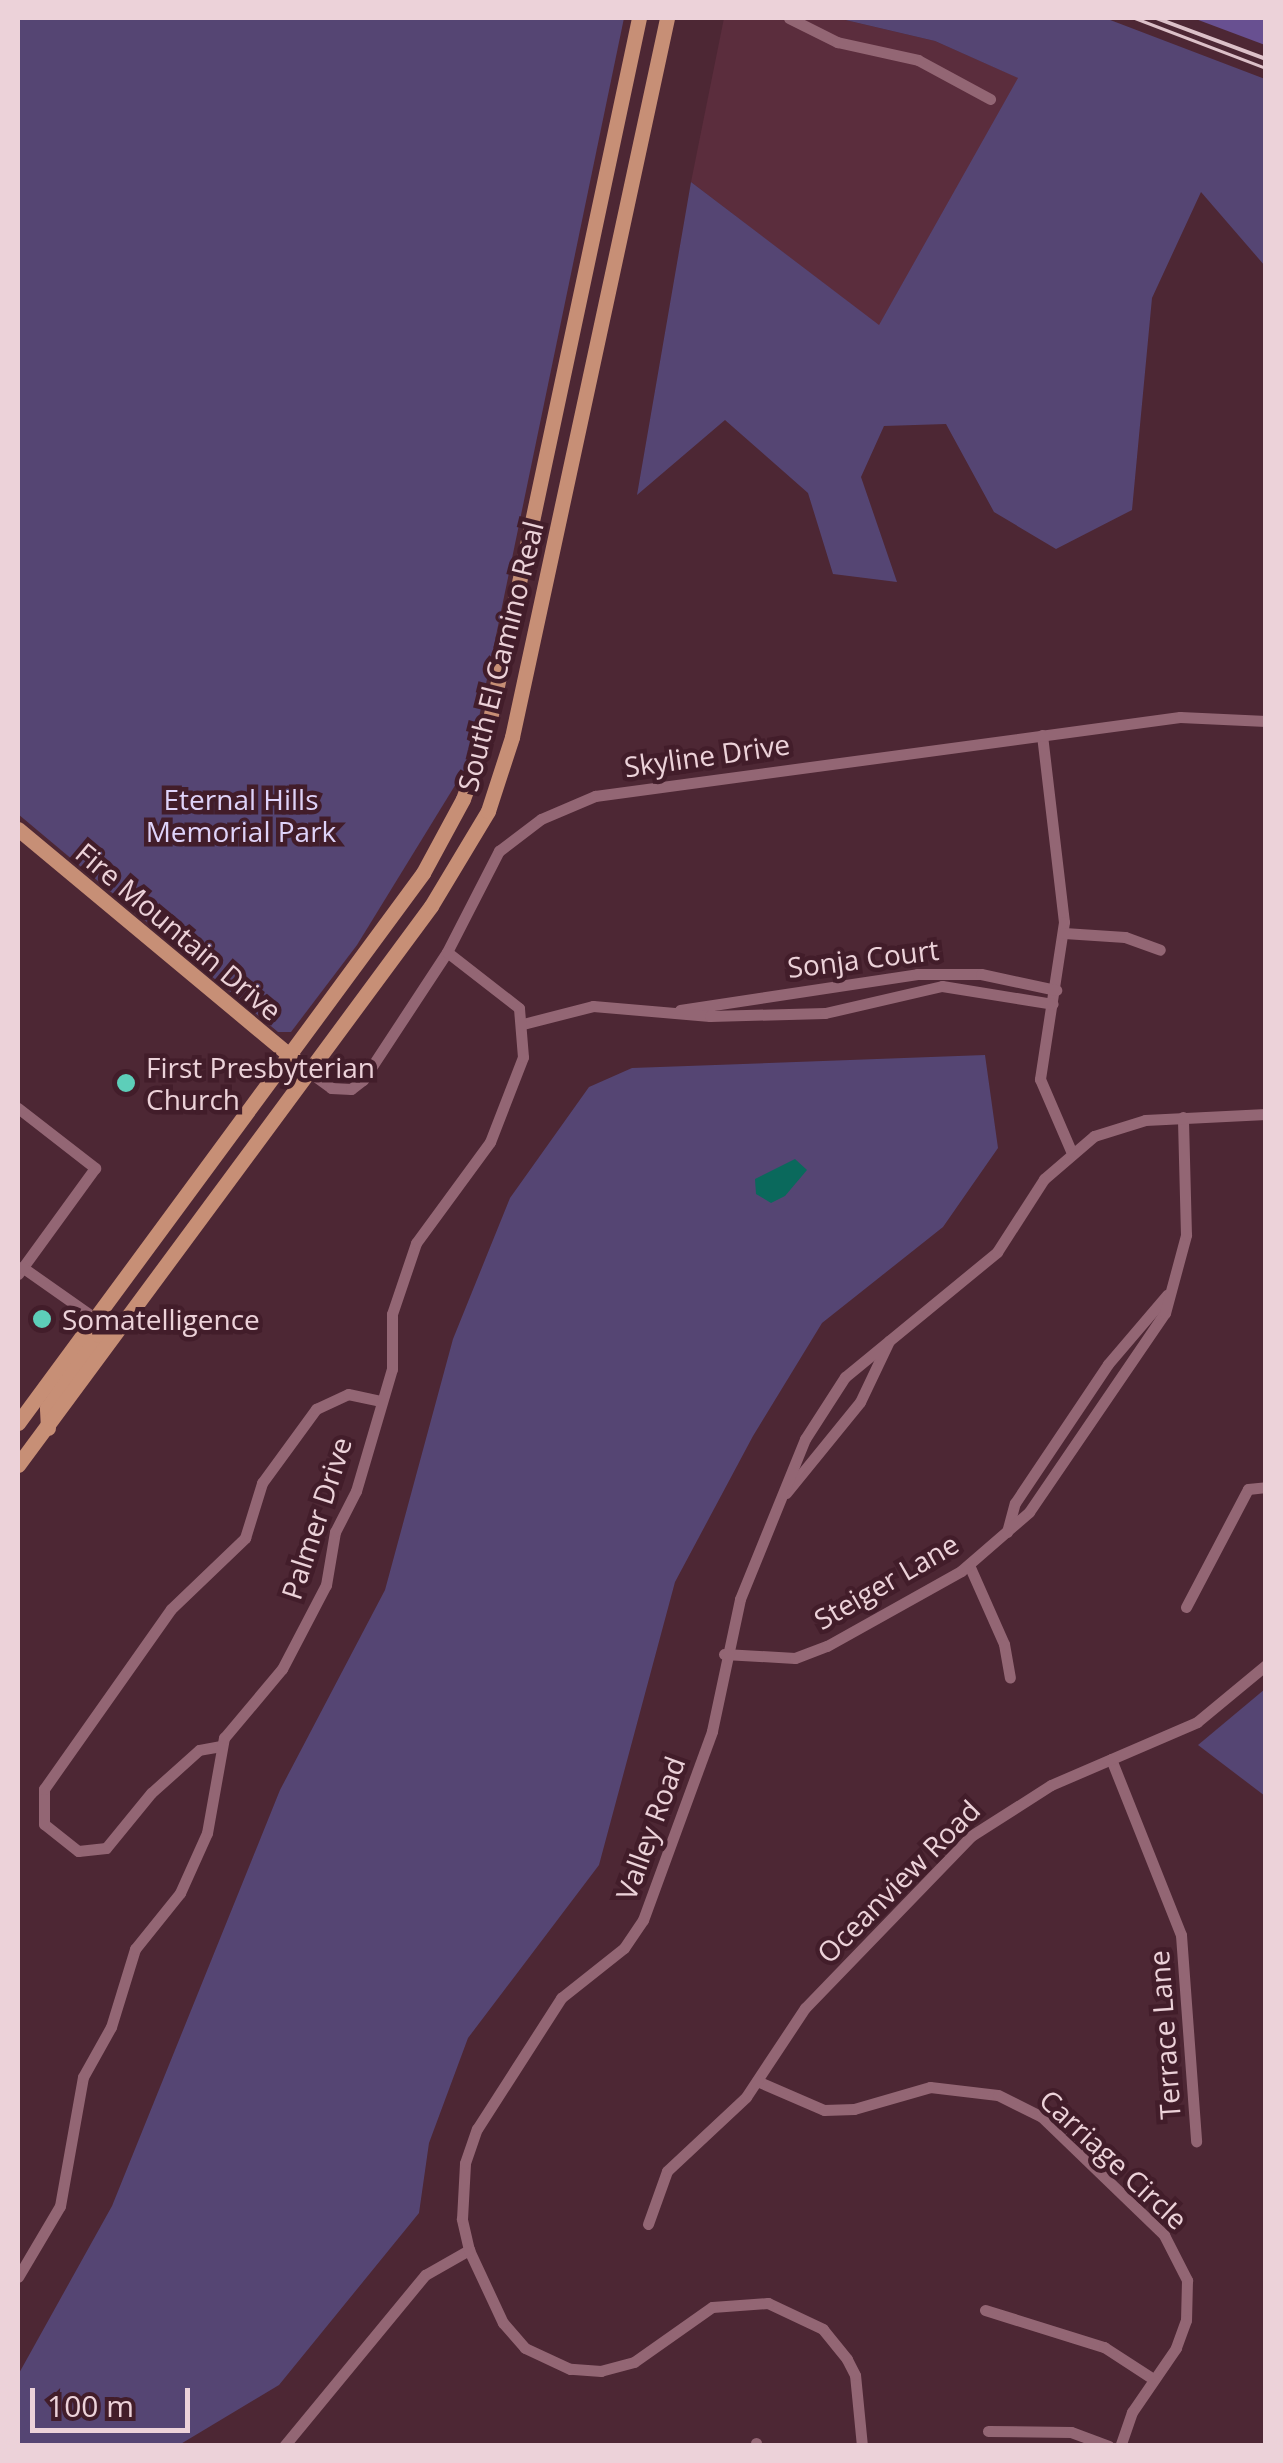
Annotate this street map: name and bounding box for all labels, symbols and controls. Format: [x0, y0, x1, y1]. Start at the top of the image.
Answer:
street label: South El Camino Real [450, 518, 550, 794]
street label: Skyline Drive [622, 727, 792, 783]
park label: Eternal Hills Memorial Park [146, 782, 336, 848]
street label: Fire Mountain Drive [69, 835, 289, 1027]
street label: Sonja Court [785, 932, 941, 984]
place label: First Presbyterian Church [146, 1050, 375, 1116]
marker: First Presbyterian Church [115, 1072, 137, 1094]
place label: Somatelligence [62, 1302, 260, 1336]
marker: Somatelligence [31, 1308, 53, 1330]
street label: Palmer Drive [274, 1433, 358, 1603]
street label: Steiger Lane [808, 1526, 964, 1636]
street label: Valley Road [609, 1752, 691, 1904]
street label: Oceanview Road [810, 1793, 986, 1969]
street label: Terrace Lane [1141, 1950, 1187, 2120]
street label: Carriage Circle [1033, 2082, 1195, 2236]
scale bar [35, 2368, 195, 2430]
text: 100 m [47, 2385, 134, 2426]

